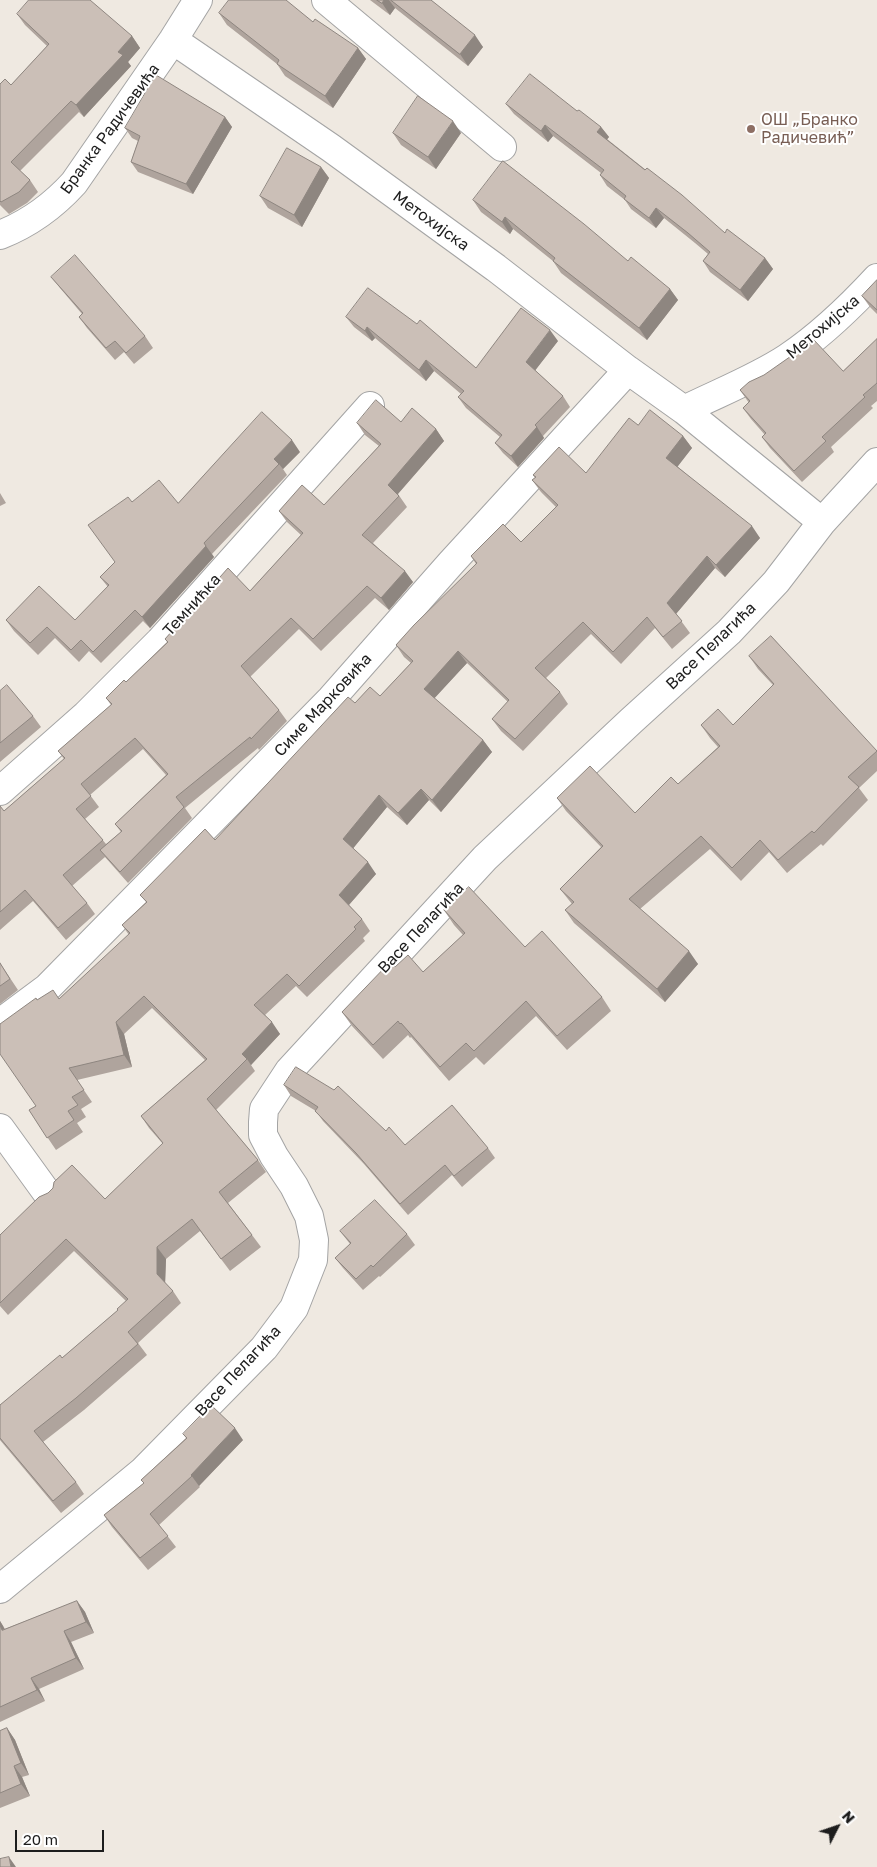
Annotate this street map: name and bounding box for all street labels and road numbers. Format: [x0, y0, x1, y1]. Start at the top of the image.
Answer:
street label: Бранка Радичевића [56, 60, 164, 198]
street label: Метохијска [389, 187, 473, 255]
street label: Метохијска [783, 291, 863, 363]
street label: Темнићка [159, 570, 225, 640]
street label: Васе Пелагића [662, 598, 760, 694]
street label: Симе Марковића [270, 649, 376, 761]
street label: Васе Пелагића [374, 879, 468, 977]
street label: Васе Пелагића [191, 1322, 285, 1420]

